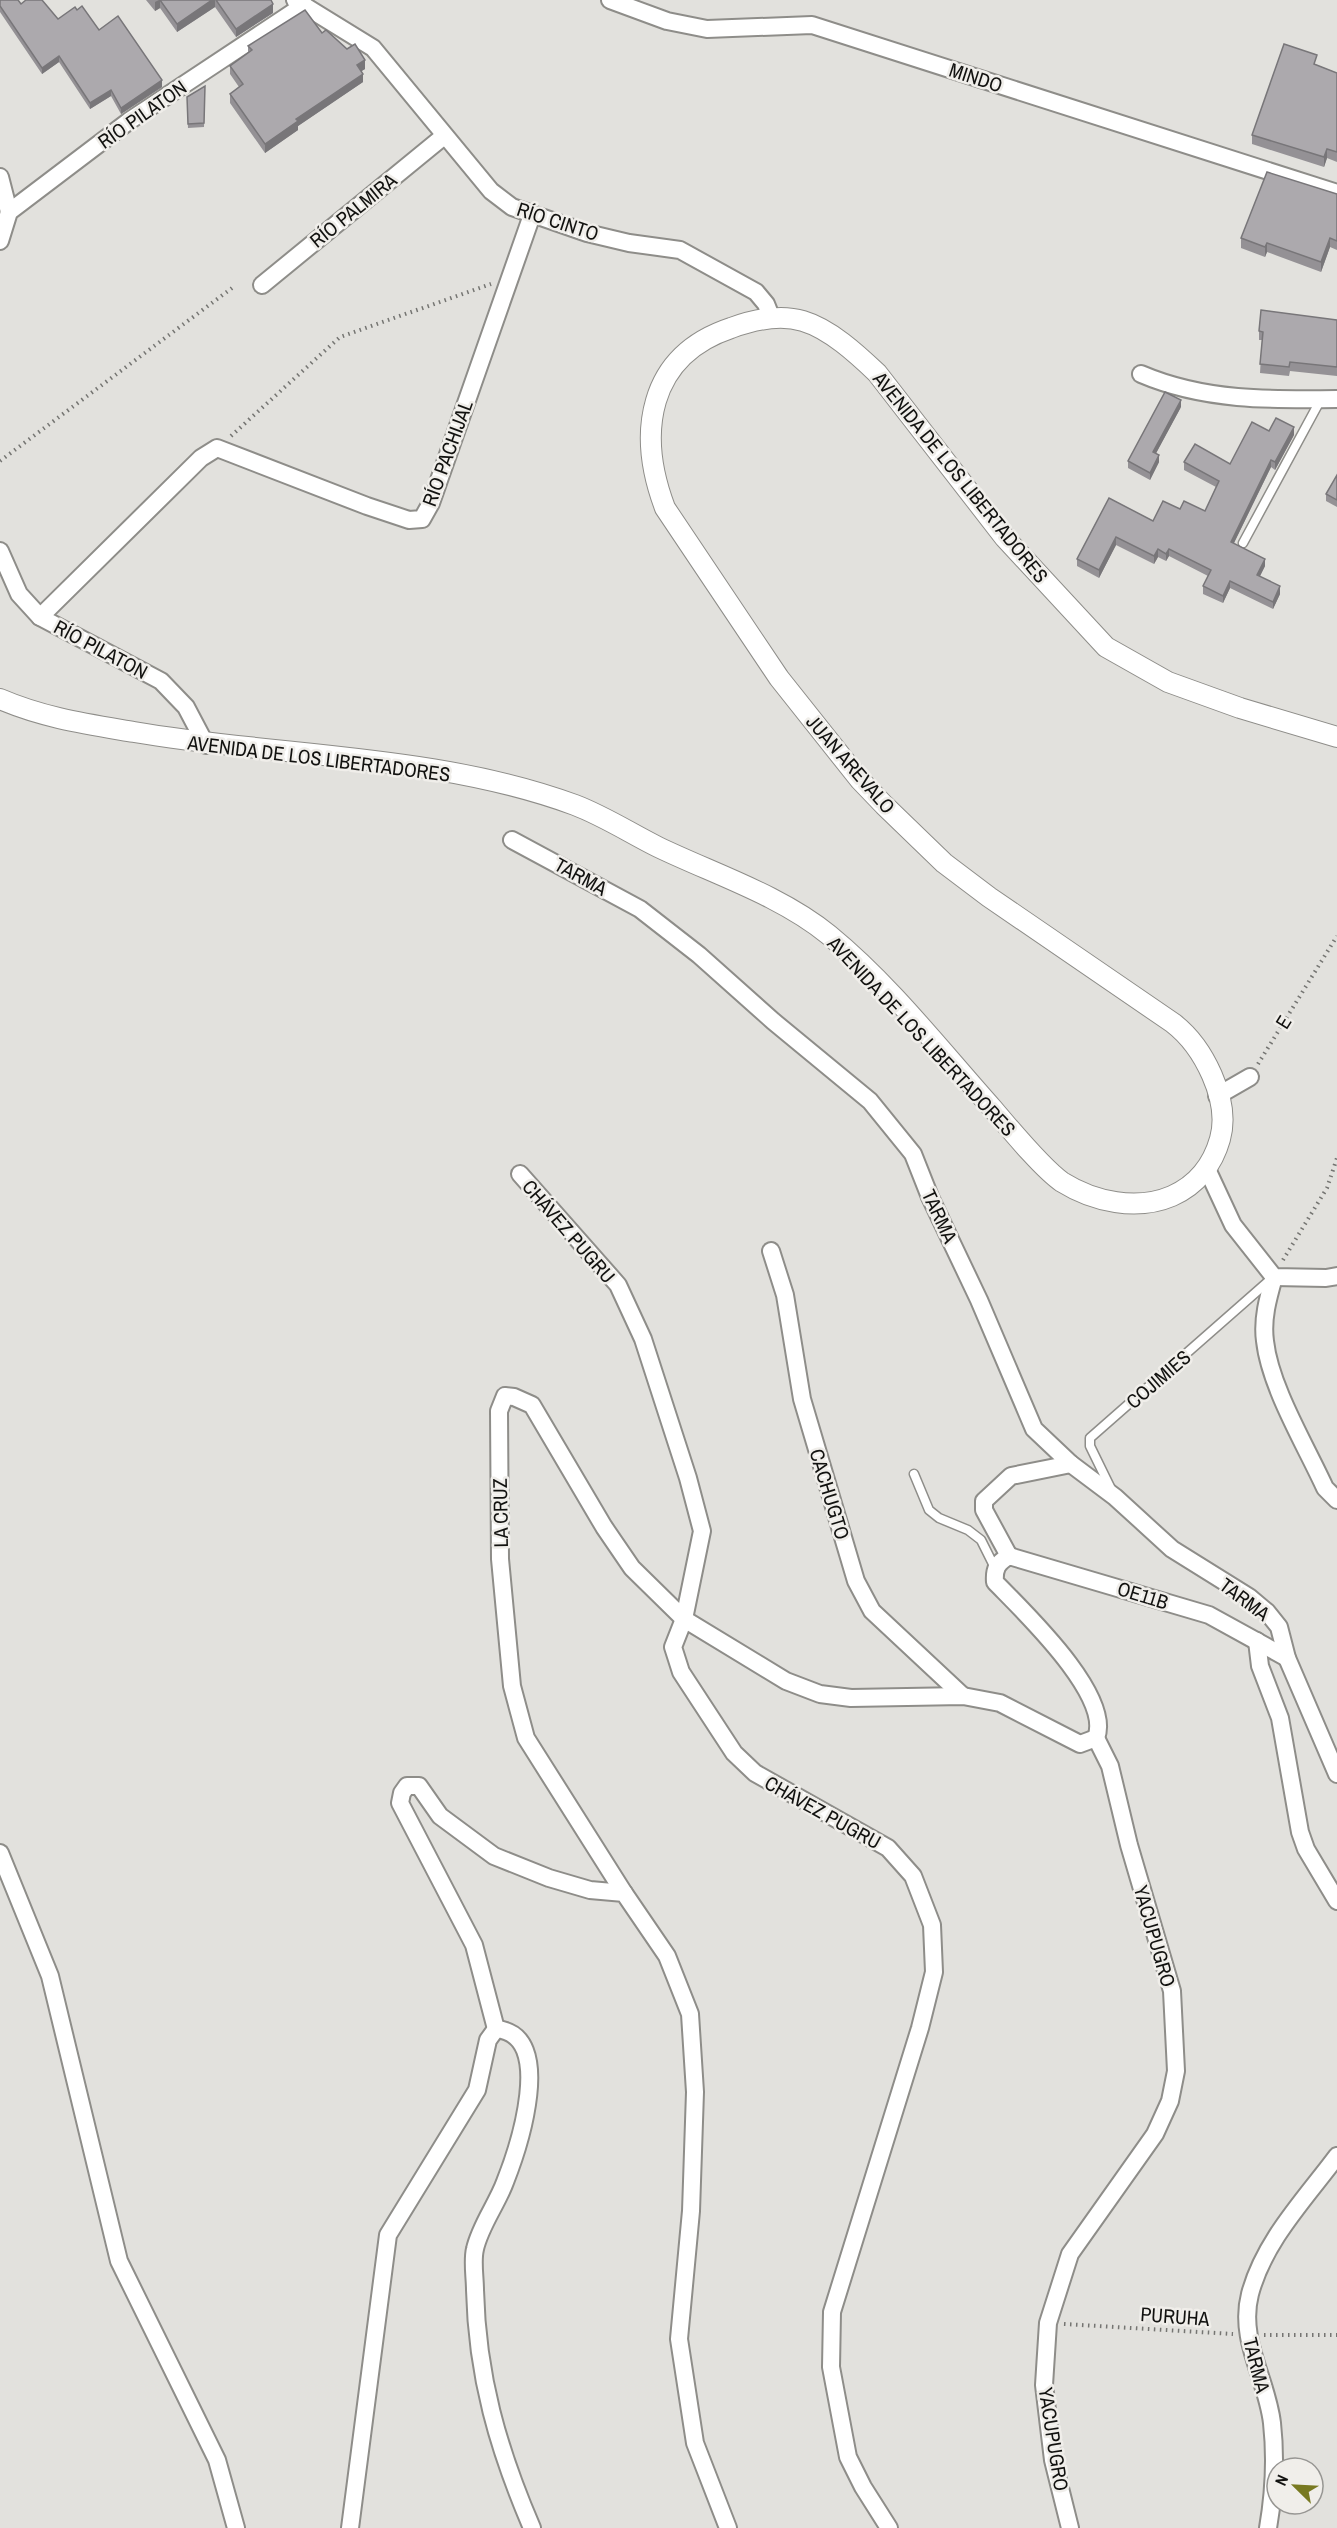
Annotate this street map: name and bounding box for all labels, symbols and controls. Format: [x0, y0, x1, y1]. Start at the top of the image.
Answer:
street label: MINDO [946, 56, 1006, 98]
street label: RÍO PILATON [92, 74, 192, 154]
street label: RÍO PALMIRA [304, 167, 402, 253]
street label: RÍO CINTO [514, 195, 602, 247]
street label: AVENIDA DE LOS LIBERTADORES [867, 365, 1055, 588]
street label: RÍO PACHIJAL [415, 396, 479, 510]
street label: RÍO PILATON [49, 613, 153, 685]
street label: JUAN AREVALO [801, 709, 901, 819]
street label: AVENIDA DE LOS LIBERTADORES [185, 728, 452, 788]
street label: TARMA [550, 851, 612, 901]
street label: AVENIDA DE LOS LIBERTADORES [821, 929, 1022, 1142]
street label: E [1269, 1010, 1297, 1034]
street label: CHÁVEZ PUGRU [516, 1173, 622, 1289]
street label: TARMA [916, 1185, 964, 1247]
street label: COJIMIES [1120, 1343, 1196, 1415]
street label: CACHUGTO [803, 1445, 857, 1543]
street label: LA CRUZ [486, 1478, 514, 1548]
street label: TARMA [1214, 1571, 1276, 1627]
street label: OE11B [1114, 1575, 1172, 1615]
street label: CHÁVEZ PUGRU [760, 1769, 886, 1855]
street label: YACUPUGRO [1128, 1882, 1182, 1990]
street label: PURUHA [1140, 2300, 1211, 2332]
street label: TARMA [1237, 2334, 1277, 2396]
street label: YACUPUGRO [1032, 2385, 1076, 2493]
north arrow [1265, 2456, 1325, 2516]
text: N [1269, 2471, 1293, 2489]

